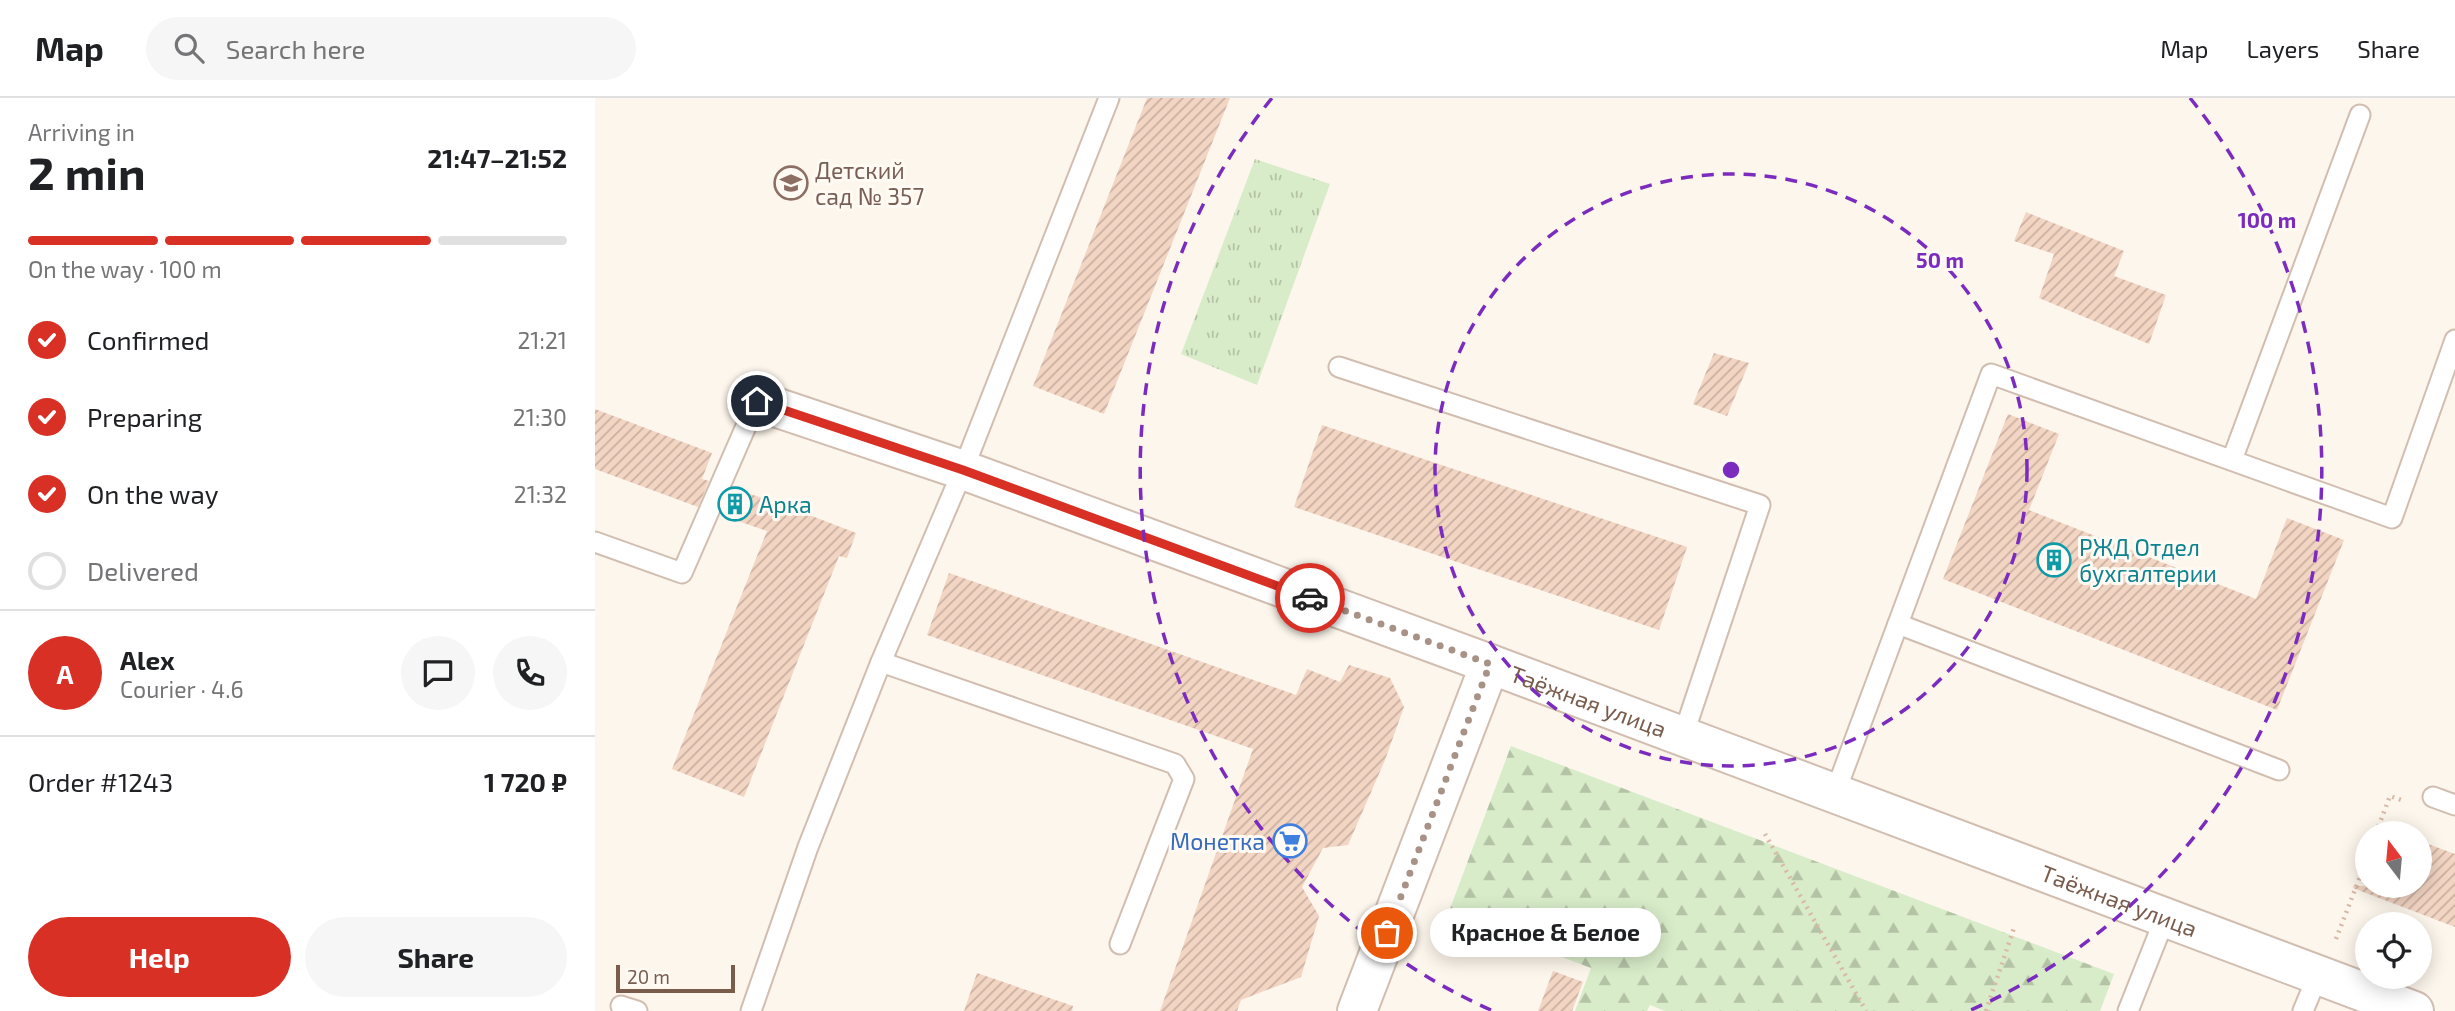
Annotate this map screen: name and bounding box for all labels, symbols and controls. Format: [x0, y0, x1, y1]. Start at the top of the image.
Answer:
search box [146, 17, 636, 80]
text: Map [35, 28, 104, 68]
icon: search [170, 29, 208, 67]
text: Search here [226, 33, 365, 64]
text: Map [2160, 34, 2208, 63]
text: Layers [2246, 34, 2319, 63]
text: Share [2357, 34, 2420, 63]
text: Arriving in [28, 118, 135, 146]
text: 21:47–21:52 [427, 142, 567, 173]
text: 2 min [28, 144, 146, 199]
place label: Детский сад № 357 [815, 156, 924, 210]
school or university icon: Детский сад № 357 [772, 164, 810, 202]
text: 100 m [2238, 207, 2296, 232]
text: 50 m [1916, 247, 1964, 272]
text: On the way · 100 m [28, 255, 222, 283]
icon: check [28, 321, 66, 359]
text: Confirmed [87, 324, 210, 355]
text: 21:21 [517, 326, 567, 354]
pin [727, 371, 787, 431]
icon: home [738, 382, 776, 420]
icon: check [28, 398, 66, 436]
text: Preparing [87, 401, 202, 432]
text: 21:30 [513, 403, 567, 431]
centre of rings [1719, 458, 1743, 482]
icon: check [28, 475, 66, 513]
text: On the way [87, 478, 218, 509]
text: 21:32 [514, 480, 567, 508]
building icon: Арка [716, 485, 754, 523]
place label: Арка [759, 490, 812, 518]
place label: РЖД Отдел бухгалтерии [2079, 533, 2217, 588]
building icon: РЖД Отдел бухгалтерии [2035, 541, 2073, 579]
text: Delivered [87, 555, 199, 586]
courier [1275, 563, 1345, 633]
icon: car [1291, 579, 1329, 617]
button: chat [401, 636, 475, 710]
button: phone [493, 636, 567, 710]
text: Alex [120, 644, 175, 675]
text: A [57, 658, 73, 689]
street label: Таёжная улица [1507, 659, 1670, 743]
text: Courier · 4.6 [120, 675, 244, 703]
text: Order #1243 [28, 766, 173, 797]
text: 1 720 ₽ [484, 766, 567, 797]
north arrow [2355, 821, 2433, 898]
map controls [2355, 821, 2432, 989]
supermarket icon: Монетка [1271, 822, 1309, 860]
place label: Монетка [1170, 827, 1265, 855]
street label: Таёжная улица [2037, 858, 2201, 942]
pin [1357, 903, 1417, 963]
callout: Красное & Белое [1429, 908, 1660, 958]
button: locate [2355, 912, 2432, 989]
icon: bag [1368, 914, 1406, 952]
button: Help [28, 917, 291, 997]
button: Share [305, 917, 567, 997]
text: Красное & Белое [1451, 918, 1640, 946]
scale bar [616, 962, 735, 994]
text: 20 m [627, 965, 670, 988]

